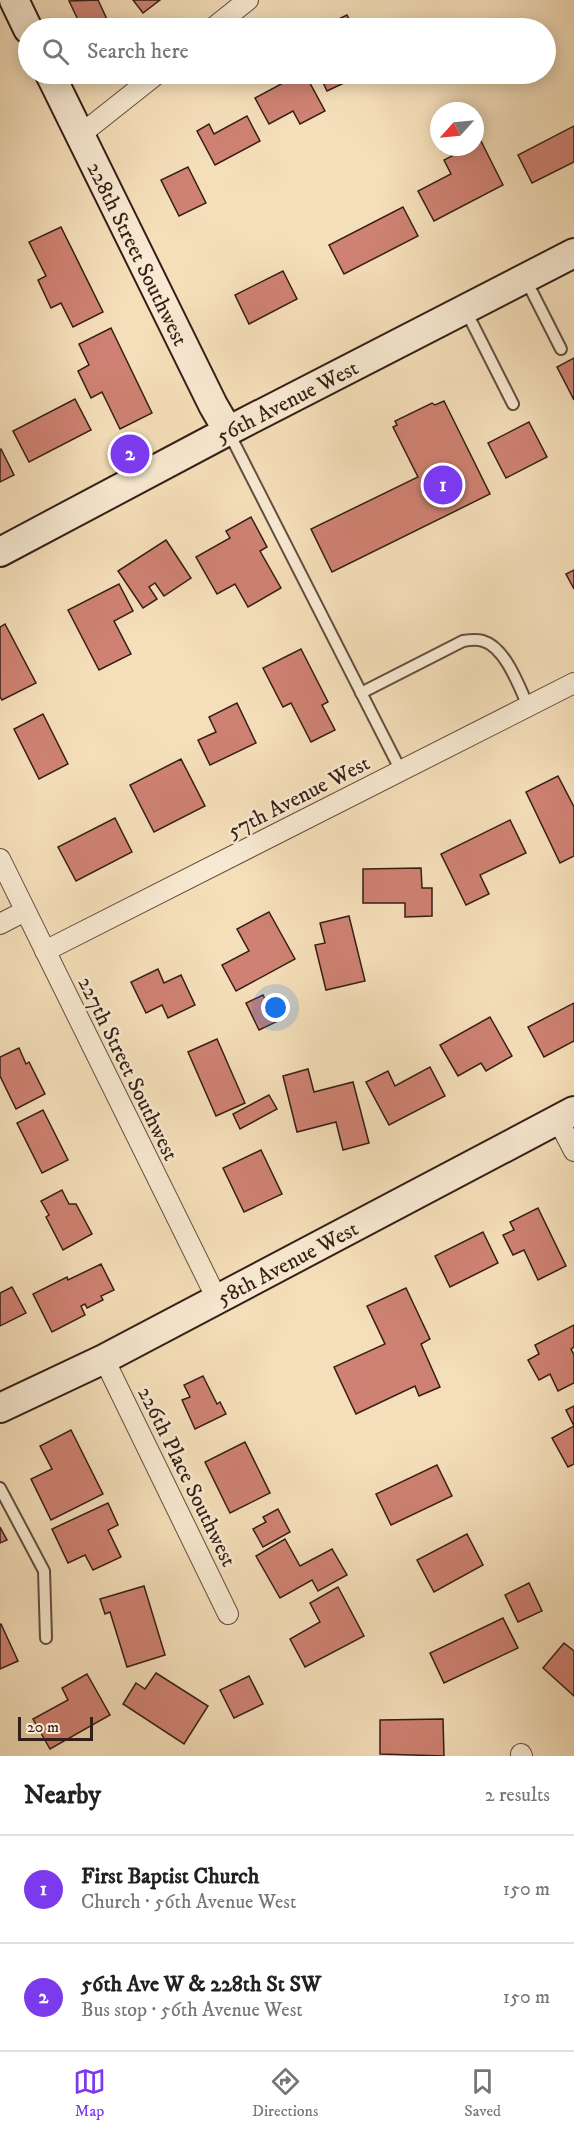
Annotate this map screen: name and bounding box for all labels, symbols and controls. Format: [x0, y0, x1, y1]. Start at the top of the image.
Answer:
search box [18, 18, 556, 84]
icon: search [39, 35, 72, 68]
text: Search here [87, 38, 189, 65]
north arrow [430, 102, 484, 156]
street label: 228th Street Southwest [80, 158, 194, 350]
street label: 56th Avenue West [211, 354, 363, 450]
pin: 2 [110, 432, 150, 476]
pin: 1 [424, 462, 462, 508]
street label: 57th Avenue West [223, 750, 375, 845]
street label: 227th Street Southwest [71, 972, 184, 1165]
your location [261, 993, 290, 1022]
street label: 58th Avenue West [213, 1215, 363, 1312]
street label: 226th Place Southwest [131, 1382, 242, 1571]
scale bar [18, 1714, 93, 1742]
text: 20 m [27, 1717, 59, 1737]
text: Nearby [24, 1779, 101, 1812]
text: 2 results [485, 1783, 550, 1808]
text: First Baptist Church [81, 1863, 259, 1890]
text: 1 [40, 1877, 47, 1902]
text: 150 m [503, 1877, 550, 1902]
text: Church · 56th Avenue West [81, 1890, 296, 1915]
text: 56th Ave W & 228th St SW [81, 1971, 321, 1998]
text: 2 [39, 1985, 48, 2010]
text: 150 m [503, 1985, 550, 2010]
text: Bus stop · 56th Avenue West [81, 1998, 303, 2023]
tab: Map [73, 2065, 106, 2121]
tab: Directions [252, 2065, 318, 2121]
tab: Saved [464, 2065, 501, 2121]

